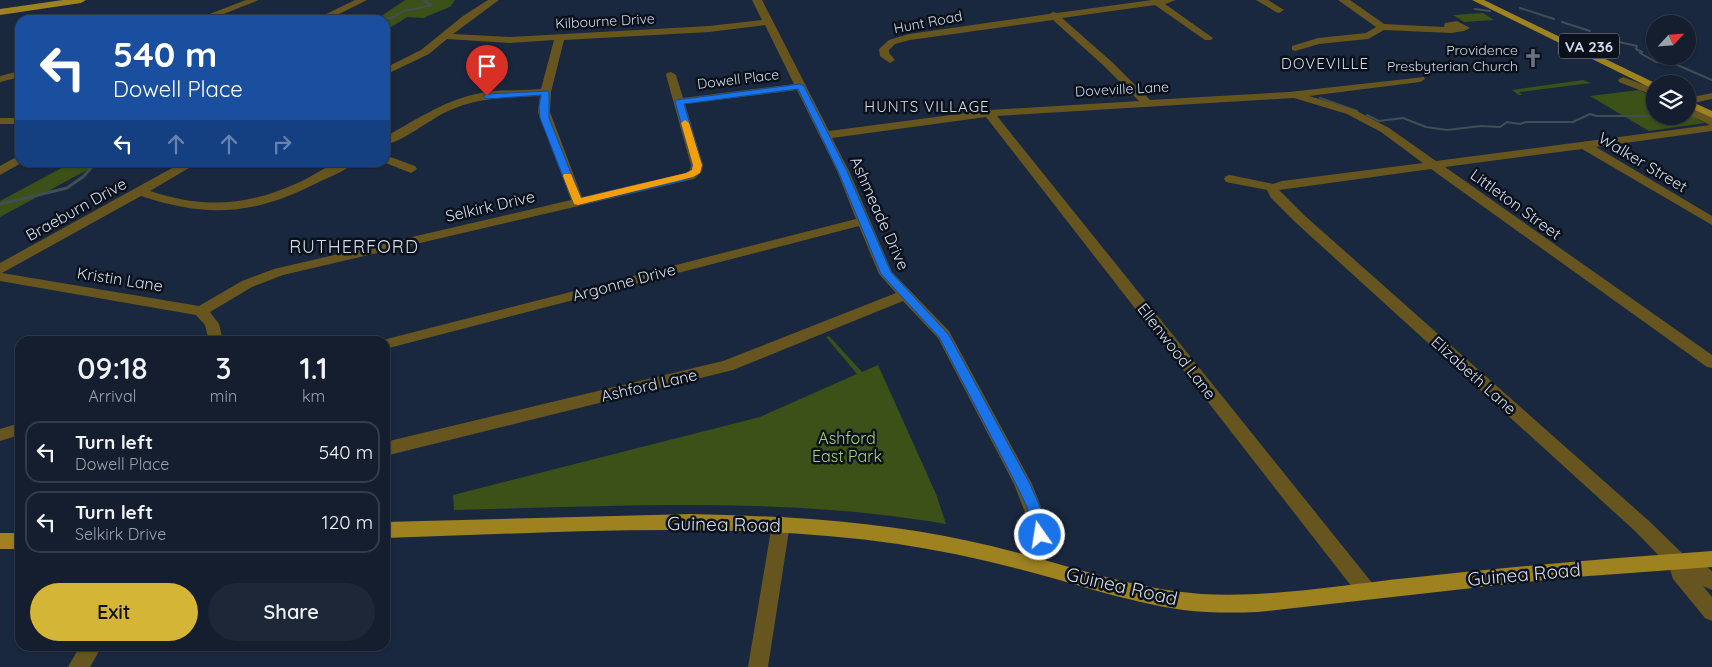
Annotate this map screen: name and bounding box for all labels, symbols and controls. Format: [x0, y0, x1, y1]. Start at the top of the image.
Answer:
street label: Hunt Road [892, 7, 964, 37]
street label: Kilbourne Drive [555, 9, 655, 33]
north arrow [1646, 15, 1696, 65]
map controls [1646, 15, 1696, 125]
text: 540 m [113, 32, 217, 76]
road number: VA 236 [1559, 34, 1619, 58]
icon: left [30, 35, 95, 100]
place label: Providence Presbyterian Church [1387, 41, 1518, 75]
pin [466, 45, 508, 96]
church icon: Providence Presbyterian Church [1522, 47, 1544, 69]
icon: arrive [473, 52, 501, 80]
district label: DOVEVILLE [1281, 54, 1369, 73]
street label: Dowell Place [696, 65, 780, 93]
text: Dowell Place [113, 75, 243, 103]
button: layers [1646, 75, 1696, 125]
street label: Doveville Lane [1075, 78, 1170, 100]
district label: HUNTS VILLAGE [864, 97, 990, 116]
street label: Walker Street [1595, 128, 1691, 196]
icon: left [109, 130, 137, 158]
icon: ahead [162, 130, 190, 158]
icon: ahead [215, 130, 243, 158]
icon: right [268, 130, 296, 158]
street label: Ashmeade Drive [846, 153, 914, 273]
street label: Littleton Street [1467, 164, 1565, 244]
street label: Braeburn Drive [22, 173, 130, 245]
street label: Selkirk Drive [443, 186, 537, 226]
district label: RUTHERFORD [289, 235, 419, 258]
street label: Argonne Drive [570, 259, 678, 305]
street label: Kristin Lane [76, 262, 164, 296]
street label: Ellenwood Lane [1133, 299, 1221, 403]
street label: Elizabeth Lane [1427, 332, 1521, 418]
text: 09:18 [77, 349, 148, 387]
text: 3 [215, 349, 231, 387]
text: 1.1 [299, 349, 328, 387]
street label: Ashford Lane [599, 364, 699, 406]
text: Arrival [88, 386, 136, 406]
text: min [210, 386, 237, 406]
text: km [302, 386, 325, 406]
park label: Ashford East Park [812, 428, 882, 466]
text: Turn left [75, 430, 153, 454]
icon: left [32, 438, 60, 466]
text: 540 m [319, 440, 373, 464]
text: Dowell Place [75, 454, 169, 474]
text: Turn left [75, 500, 153, 524]
icon: left [32, 508, 60, 536]
position arrow [1013, 508, 1065, 560]
text: 120 m [322, 510, 373, 534]
street label: Guinea Road [667, 511, 781, 537]
text: Selkirk Drive [75, 524, 166, 544]
street label: Guinea Road [1466, 557, 1582, 591]
street label: Guinea Road [1064, 562, 1180, 610]
button: Exit [30, 583, 198, 641]
button: Share [208, 583, 375, 641]

